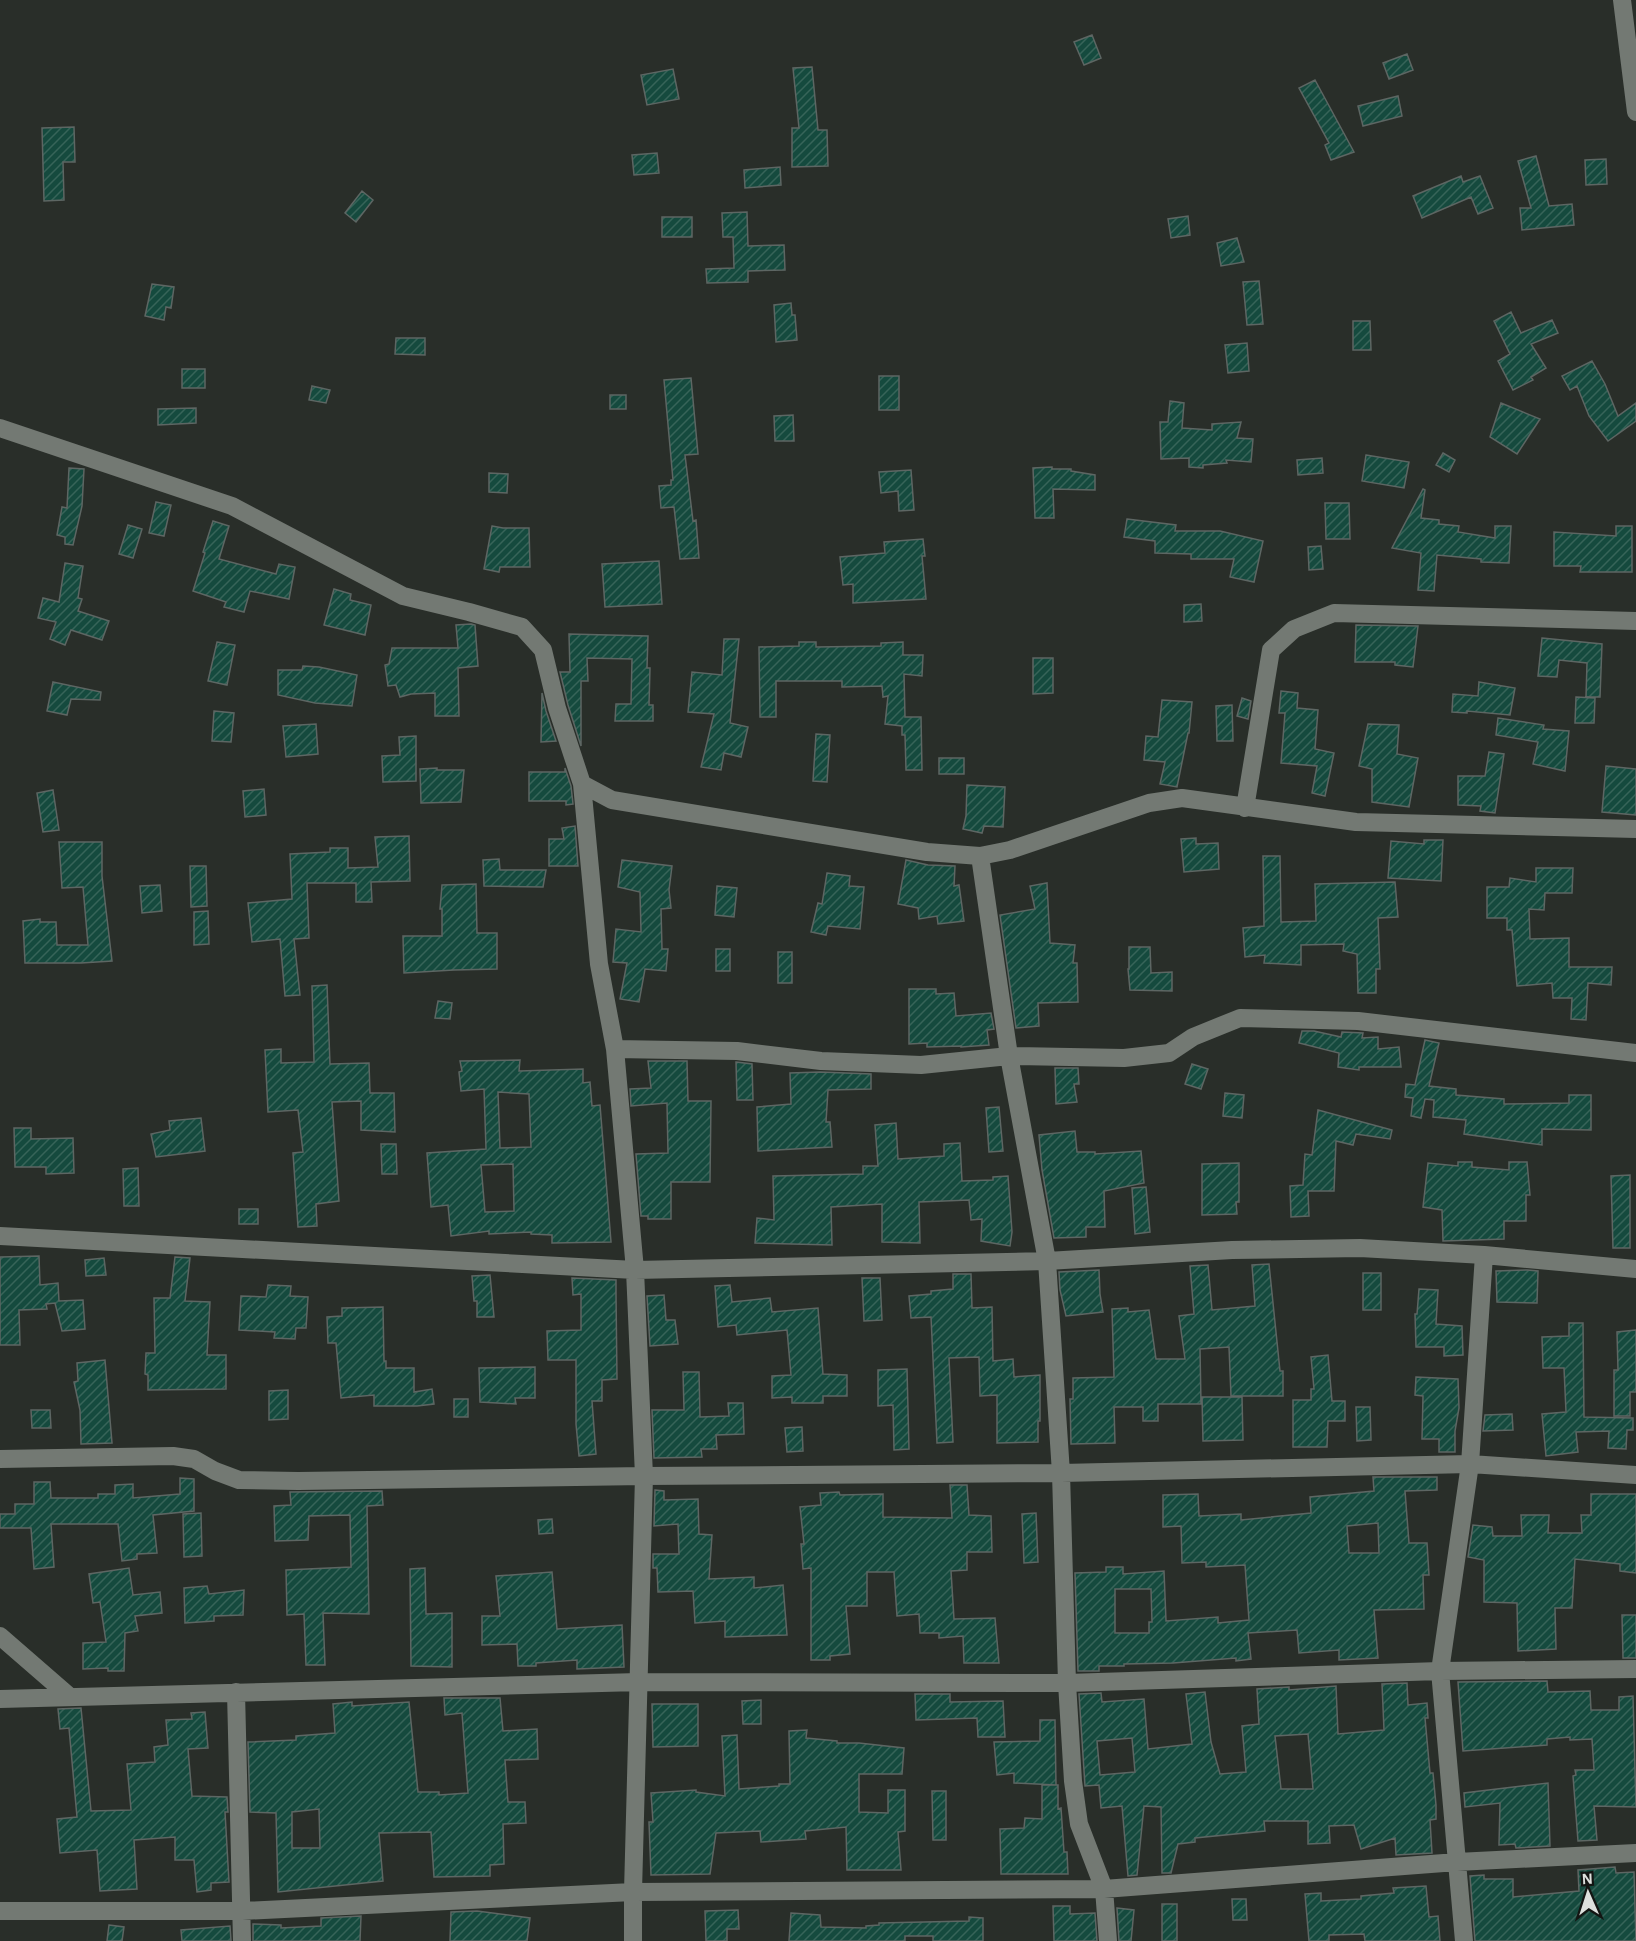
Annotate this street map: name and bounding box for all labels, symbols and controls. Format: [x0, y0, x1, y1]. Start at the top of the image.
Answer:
north arrow [1558, 1863, 1618, 1923]
text: N [1581, 1871, 1593, 1887]

